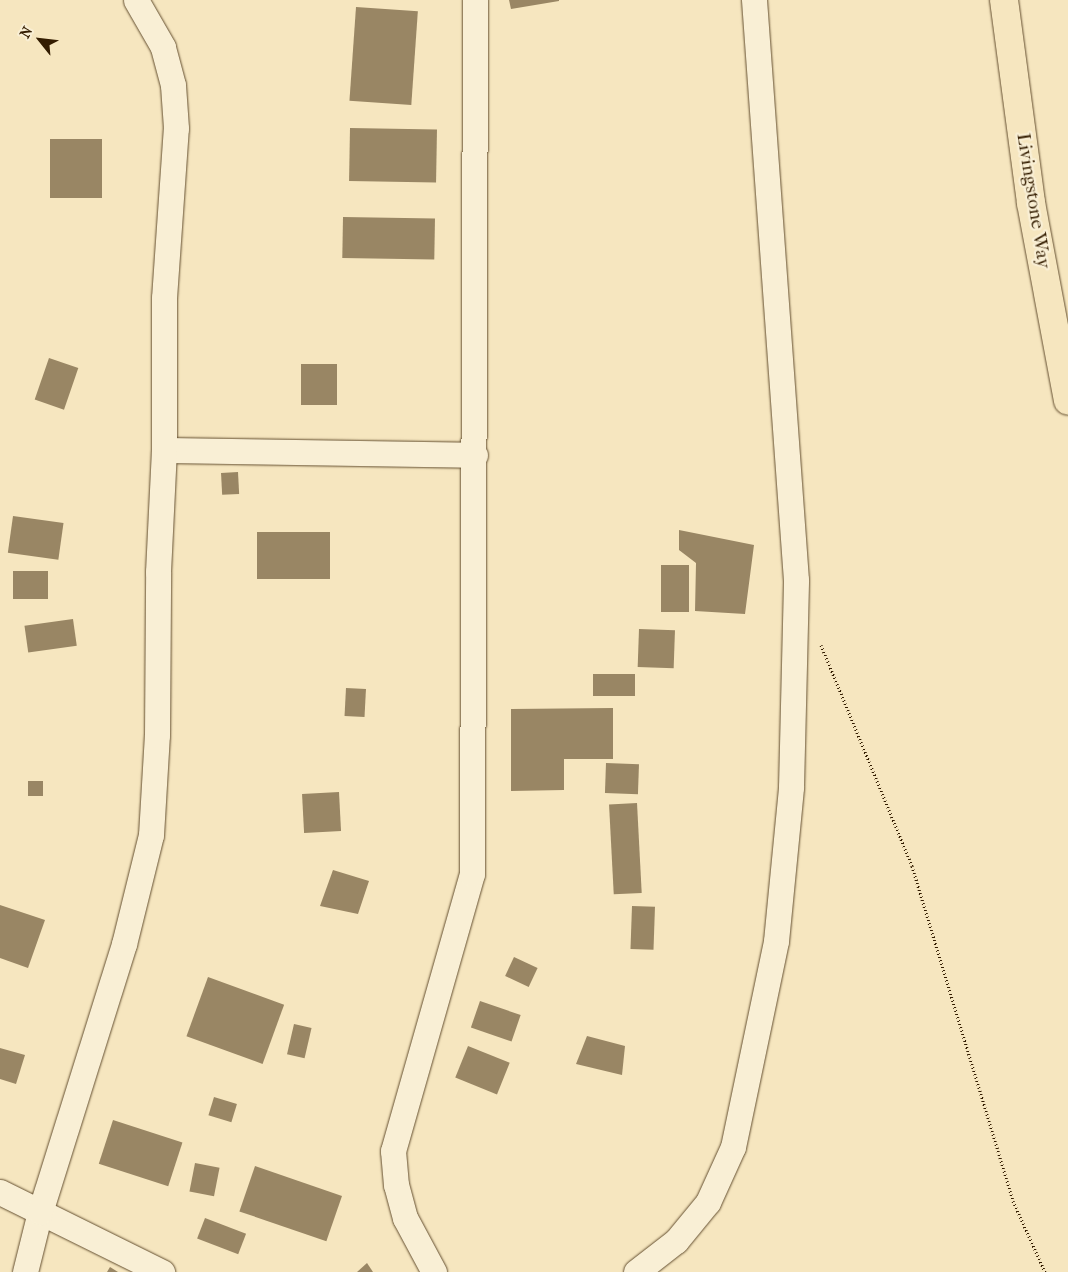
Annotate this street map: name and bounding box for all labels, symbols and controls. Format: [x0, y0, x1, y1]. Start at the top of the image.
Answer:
north arrow [15, 15, 65, 65]
text: N [16, 24, 36, 41]
street label: Livingstone Way [1011, 132, 1055, 270]

